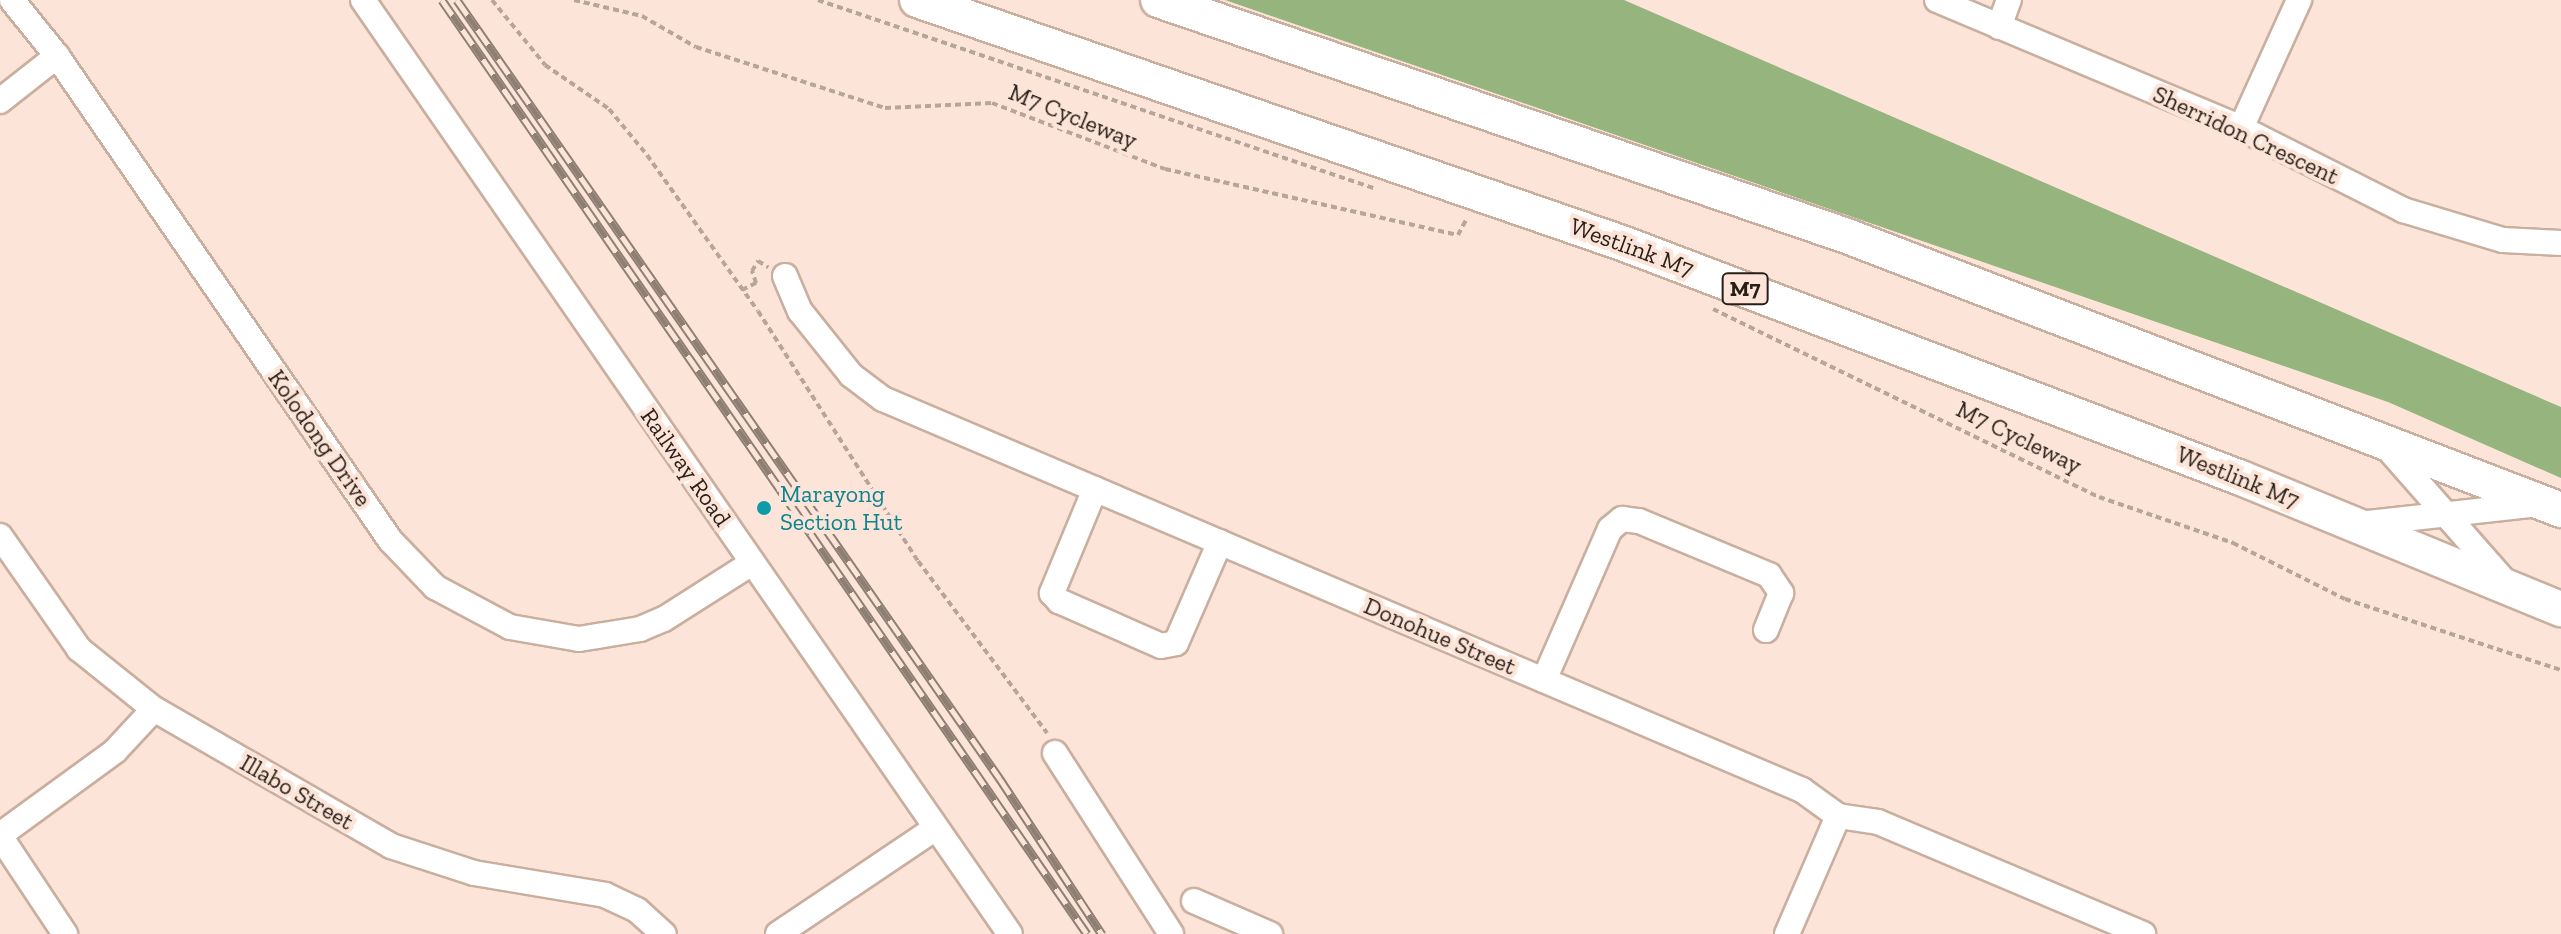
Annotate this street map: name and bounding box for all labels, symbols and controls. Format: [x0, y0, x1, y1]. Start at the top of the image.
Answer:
street label: M7 Cycleway [1005, 77, 1141, 155]
street label: Sherridon Crescent [2149, 79, 2343, 191]
street label: Westlink M7 [1566, 211, 1698, 283]
road number: M7 [1721, 271, 1769, 307]
street label: Kolodong Drive [262, 364, 378, 512]
street label: M7 Cycleway [1952, 394, 2086, 480]
street label: Railway Road [635, 402, 737, 532]
street label: Westlink M7 [2173, 439, 2303, 515]
place label: Marayong Section Hut [780, 480, 902, 536]
marker: Marayong Section Hut [755, 499, 773, 517]
street label: Donohue Street [1360, 591, 1520, 681]
street label: Illabo Street [235, 748, 359, 836]

